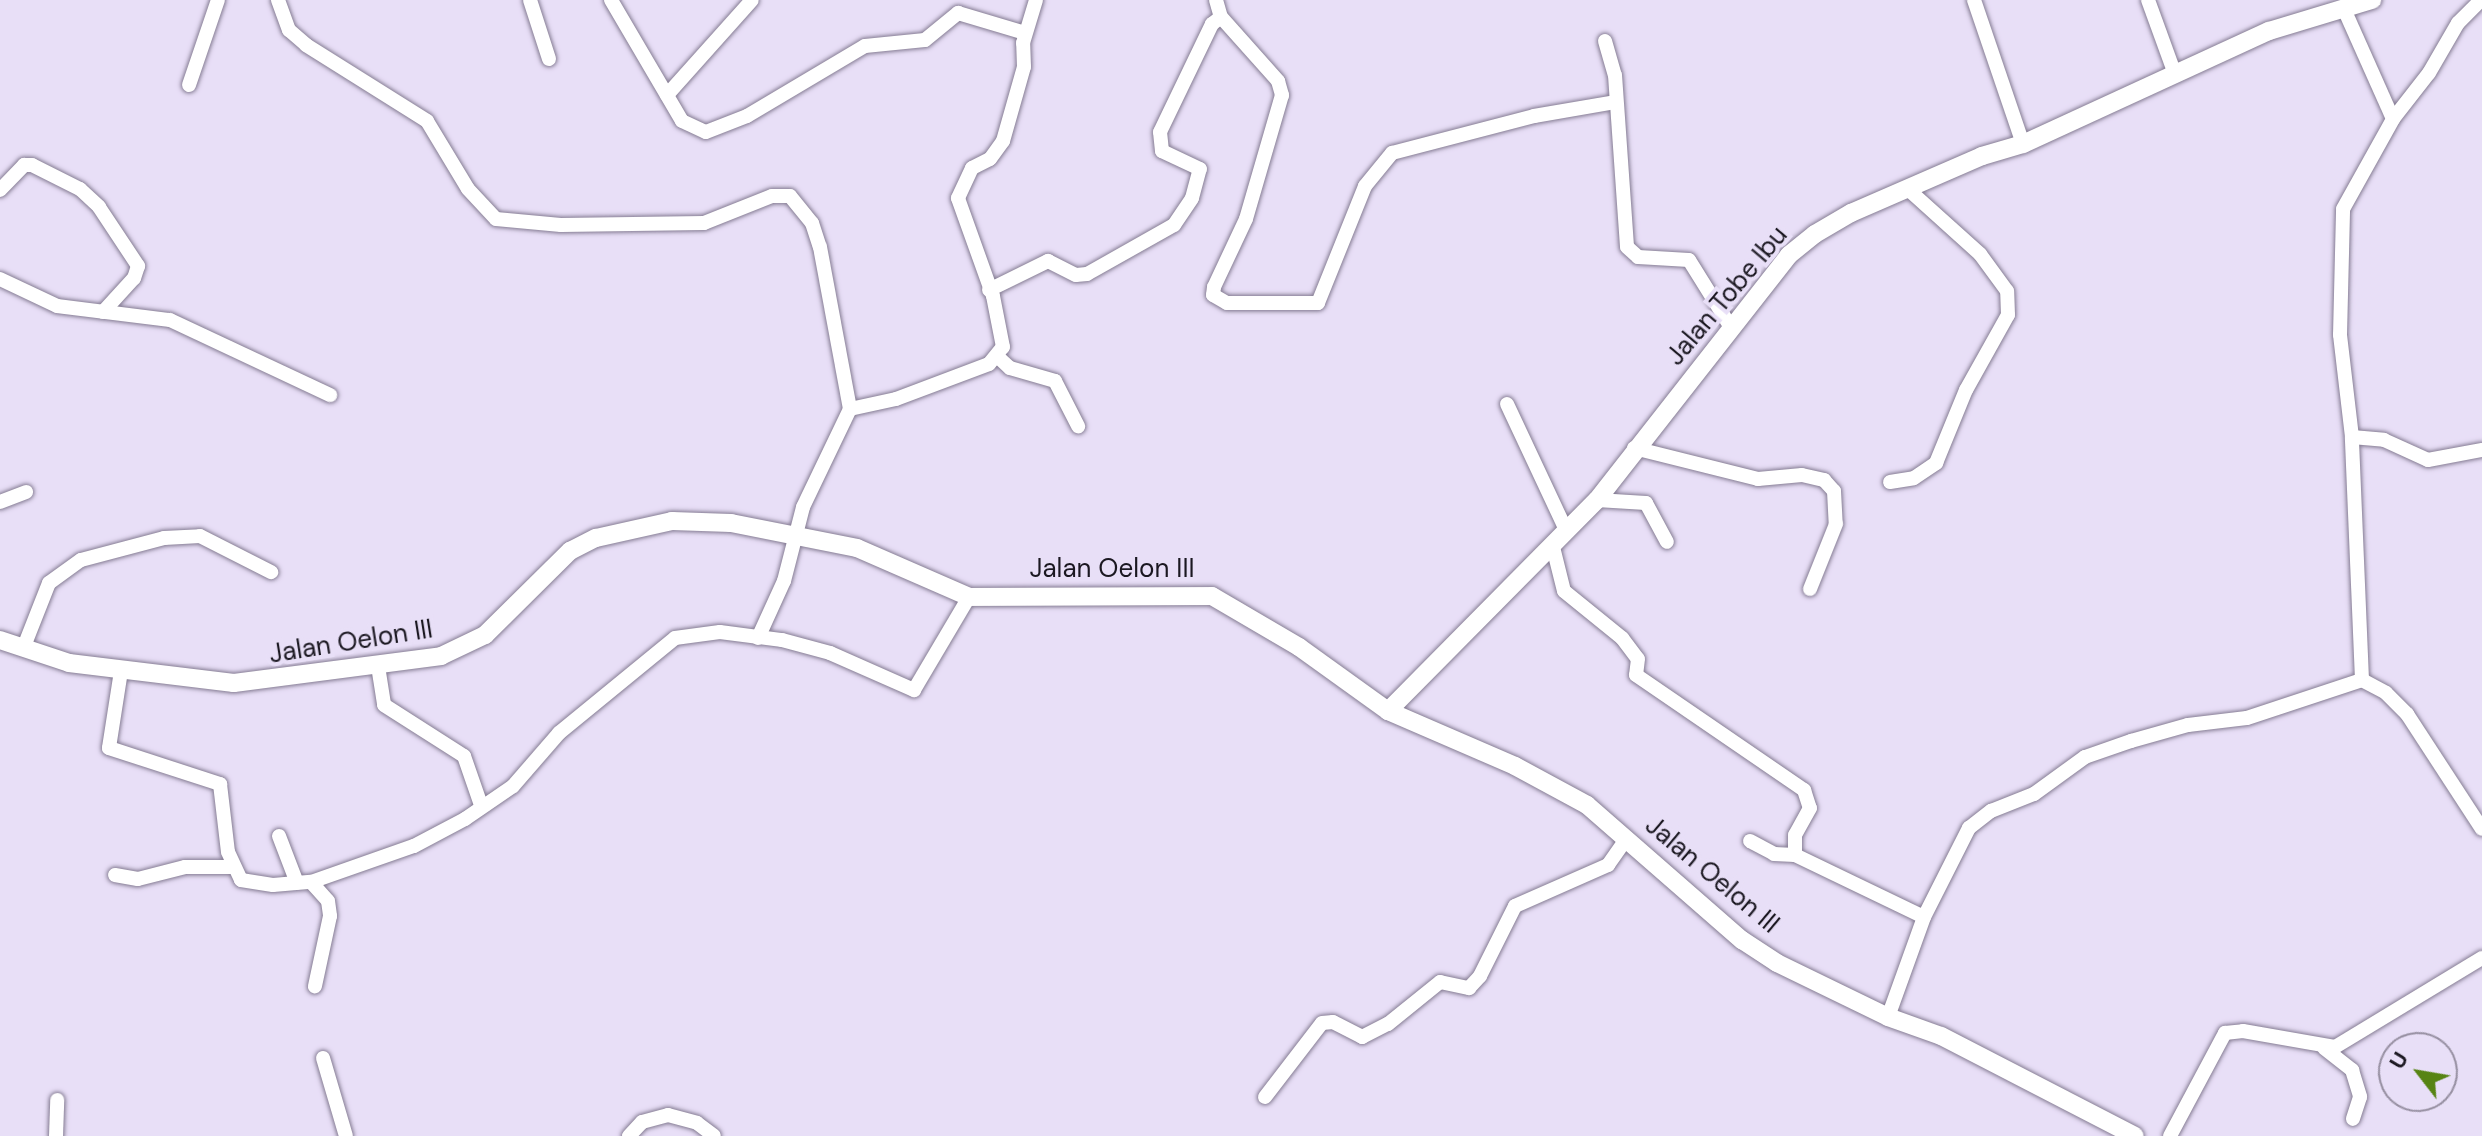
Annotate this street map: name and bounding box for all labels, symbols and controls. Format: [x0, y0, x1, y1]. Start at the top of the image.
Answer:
street label: Jalan Tobe Ibu [1660, 220, 1794, 372]
street label: Jalan Oelon III [1029, 553, 1195, 585]
street label: Jalan Oelon III [267, 614, 435, 670]
street label: Jalan Oelon III [1639, 810, 1785, 940]
north arrow [2378, 1032, 2458, 1112]
text: U [2382, 1046, 2415, 1074]

